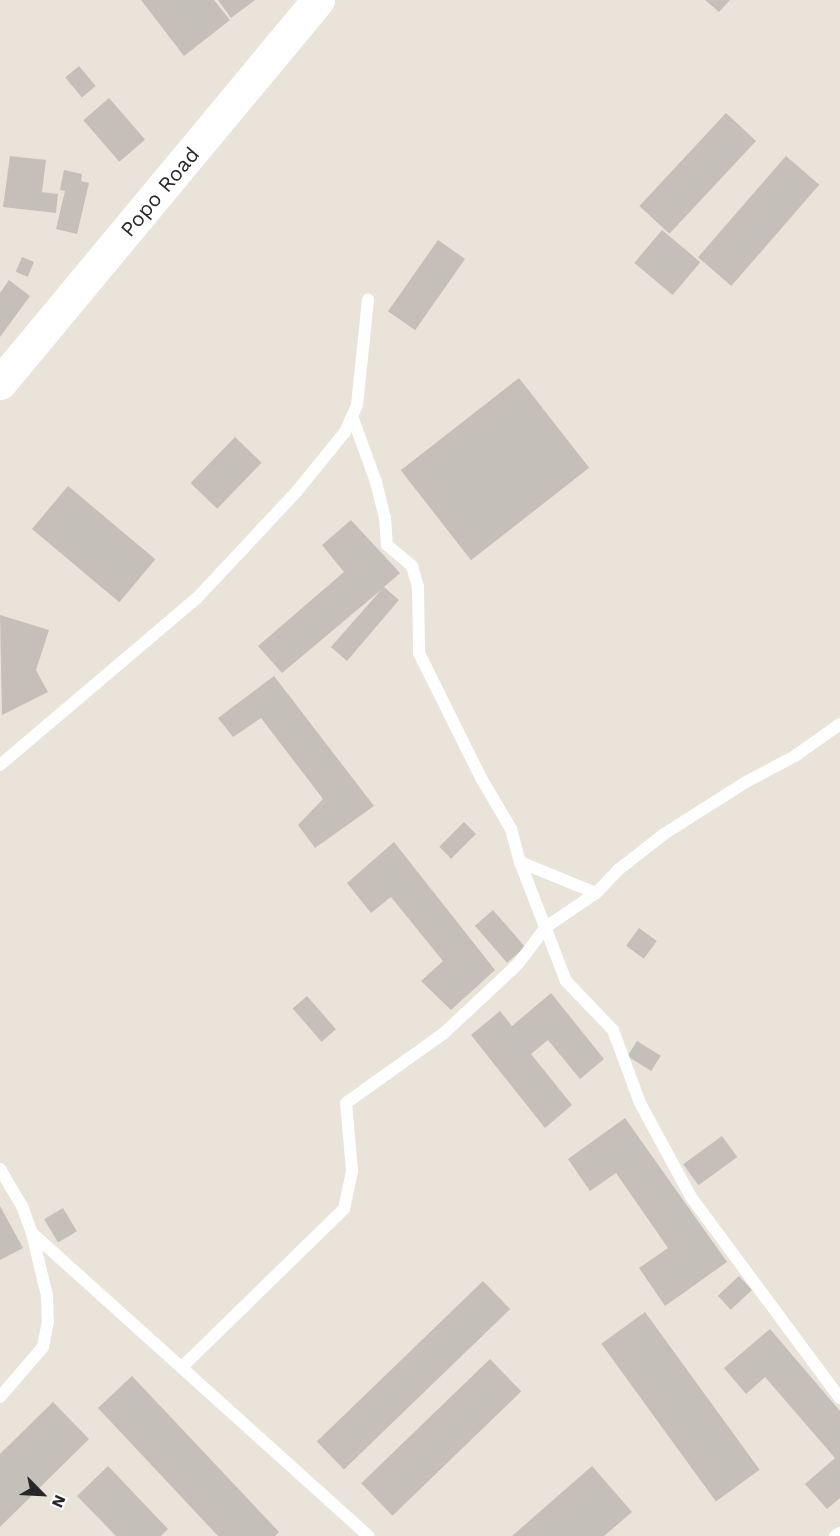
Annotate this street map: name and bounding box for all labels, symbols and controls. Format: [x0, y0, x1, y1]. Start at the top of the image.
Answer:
street label: Popo Road [115, 142, 205, 242]
north arrow [12, 1464, 72, 1524]
text: N [48, 1492, 70, 1511]

